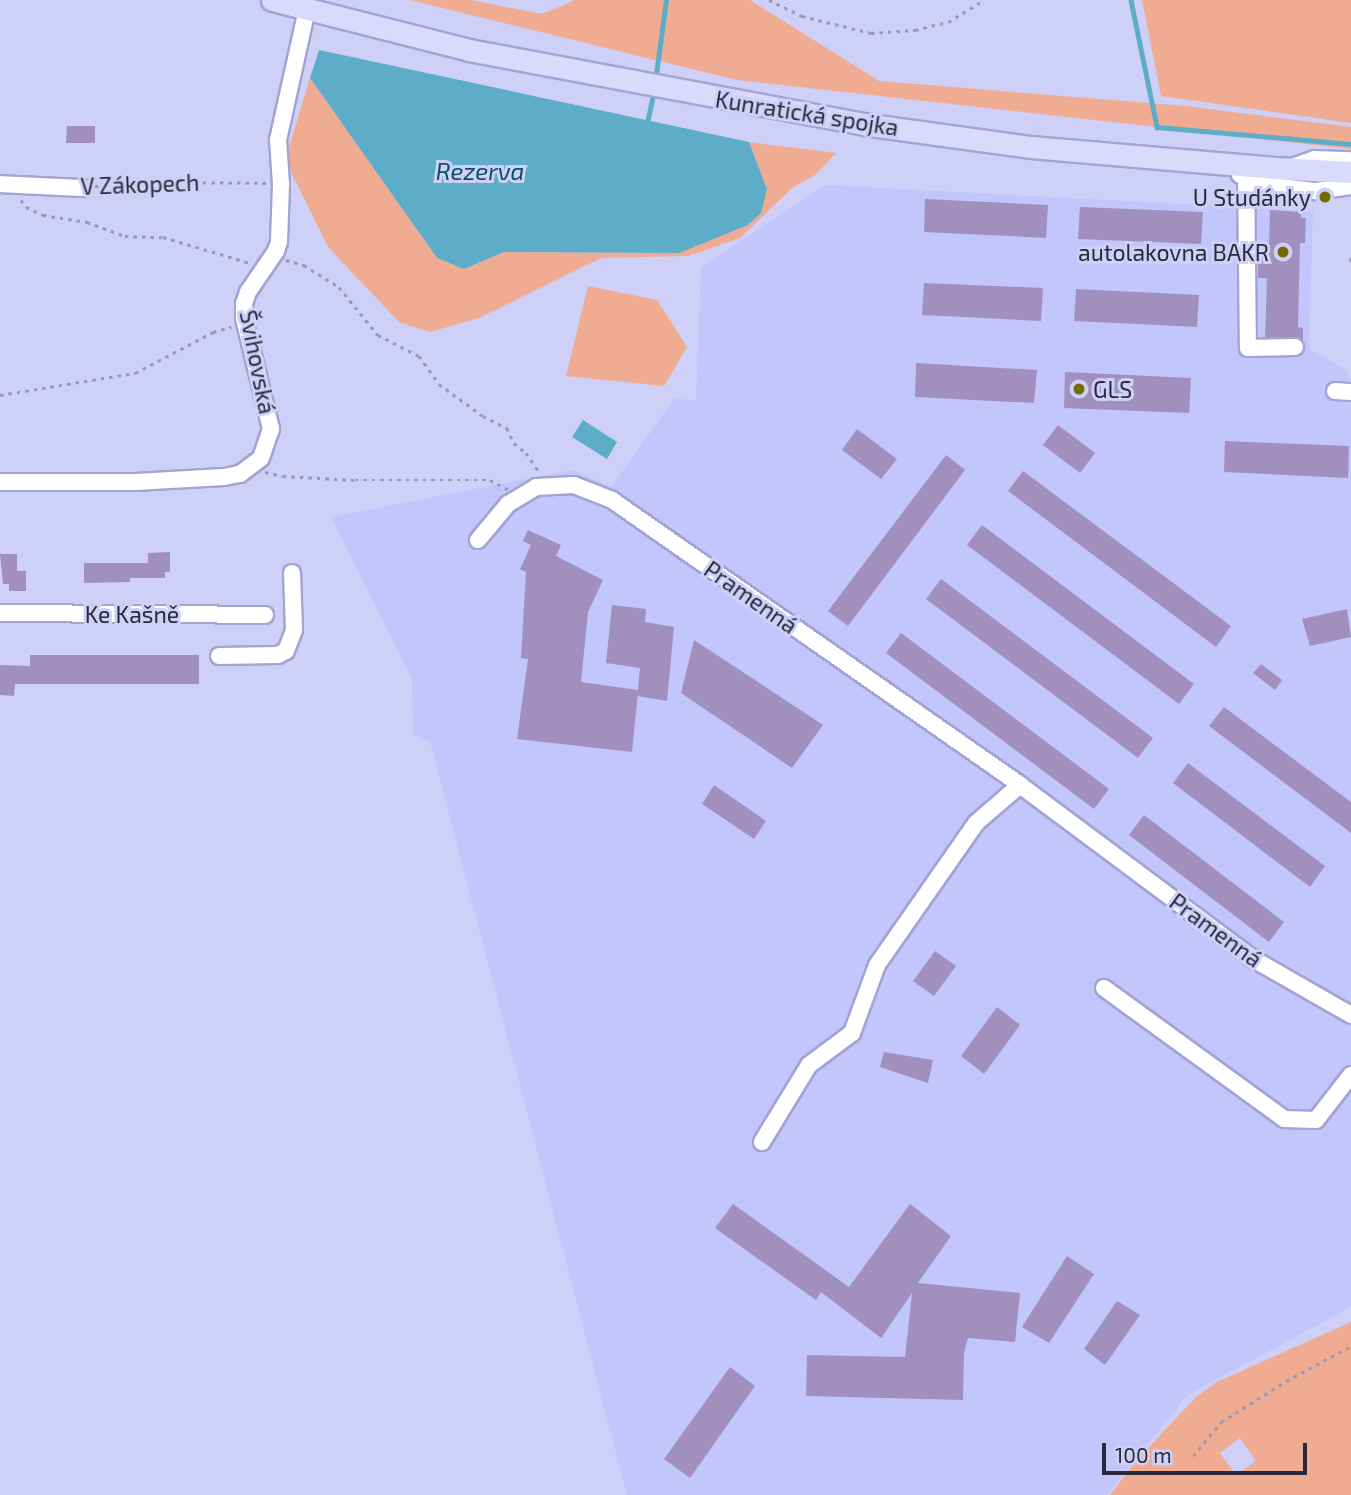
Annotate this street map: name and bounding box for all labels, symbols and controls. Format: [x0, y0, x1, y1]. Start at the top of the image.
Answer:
street label: Kunratická spojka [713, 85, 901, 141]
water label: Rezerva [436, 157, 524, 185]
street label: V Zákopech [80, 168, 200, 200]
place label: U Studánky [1193, 183, 1311, 211]
marker: U Studánky [1317, 189, 1333, 205]
place label: autolakovna BAKR [1078, 238, 1269, 266]
marker: autolakovna BAKR [1275, 244, 1291, 260]
street label: Švihovská [234, 308, 282, 416]
place label: GLS [1093, 375, 1132, 403]
marker: GLS [1071, 381, 1087, 397]
street label: Pramenná [699, 555, 803, 639]
street label: Ke Kašně [85, 600, 179, 628]
street label: Pramenná [1164, 887, 1268, 973]
scale bar [1106, 1428, 1311, 1472]
text: 100 m [1115, 1442, 1172, 1467]

